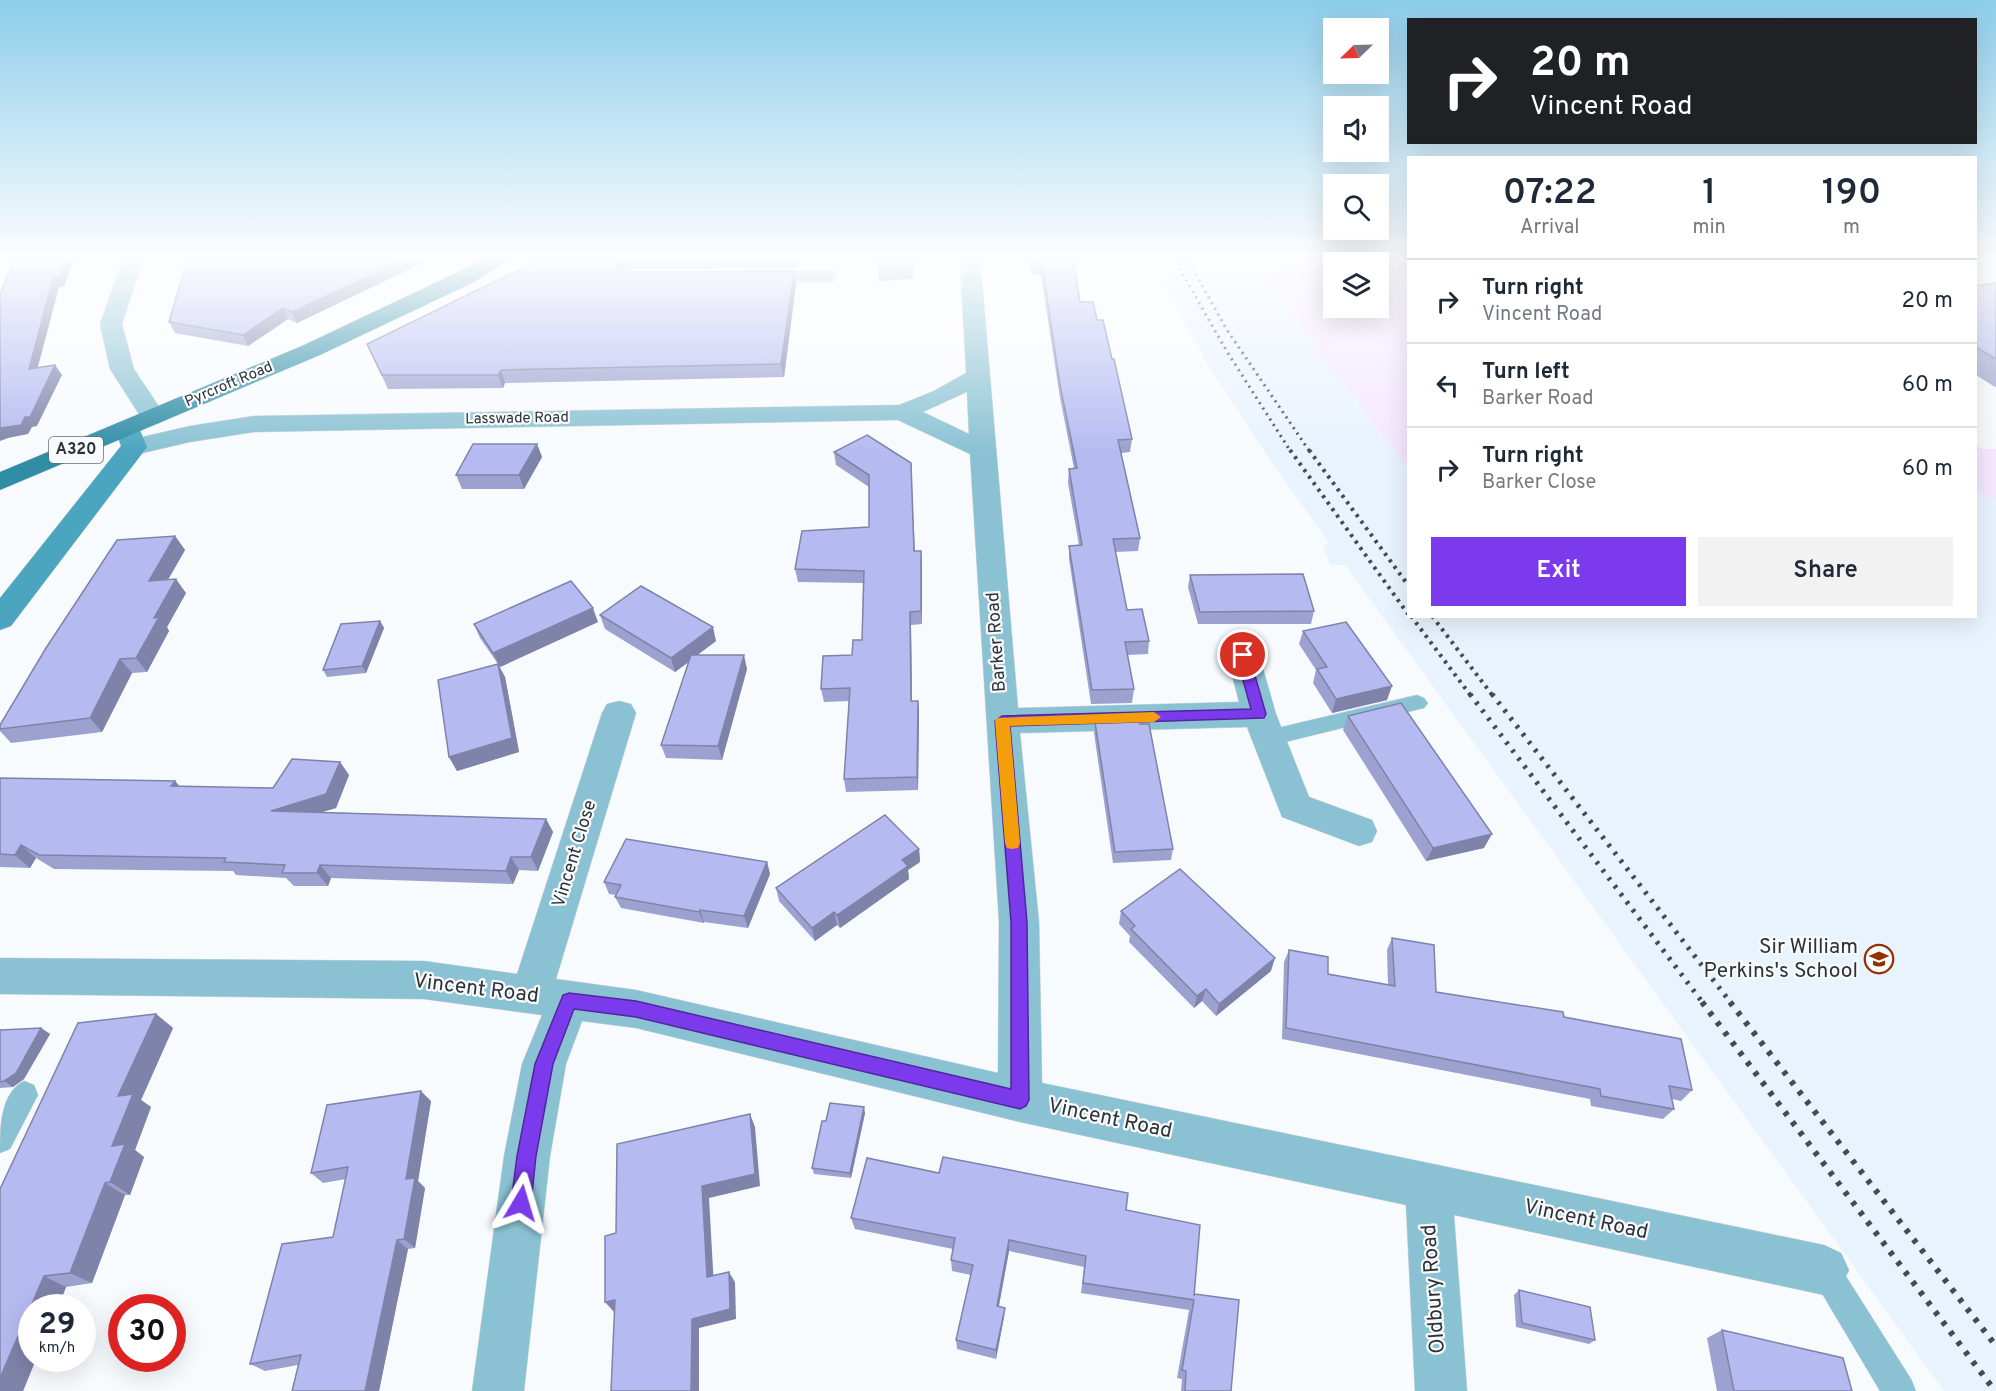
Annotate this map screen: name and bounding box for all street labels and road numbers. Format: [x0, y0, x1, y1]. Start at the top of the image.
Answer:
street label: Pyrcroft Road [182, 358, 276, 412]
street label: Lasswade Road [465, 409, 569, 429]
road number: A320 [49, 437, 103, 463]
street label: Barker Road [982, 591, 1012, 693]
street label: Vincent Close [548, 798, 602, 910]
street label: Vincent Road [412, 968, 540, 1010]
street label: Vincent Road [1045, 1093, 1175, 1145]
street label: Vincent Road [1521, 1194, 1651, 1246]
street label: Oldbury Road [1416, 1223, 1452, 1355]

